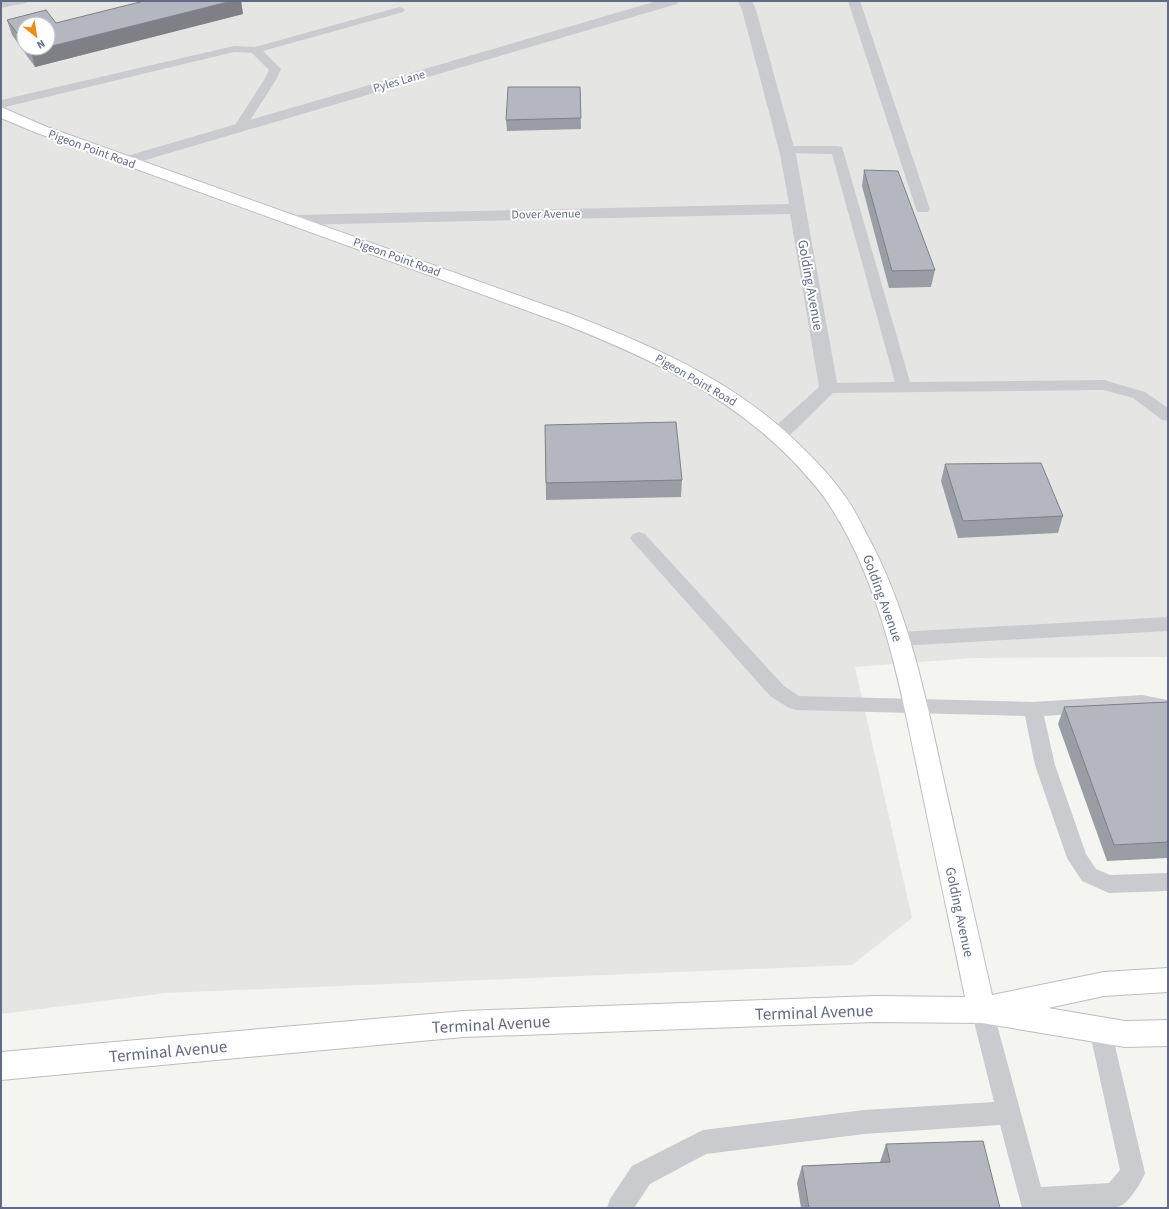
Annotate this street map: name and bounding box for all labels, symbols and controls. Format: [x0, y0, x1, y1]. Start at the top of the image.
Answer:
north arrow [16, 16, 56, 56]
text: N [34, 36, 48, 53]
street label: Pyles Lane [371, 66, 427, 97]
street label: Pigeon Point Road [46, 126, 138, 173]
street label: Dover Avenue [511, 205, 581, 224]
street label: Pigeon Point Road [351, 234, 443, 281]
street label: Golding Avenue [792, 238, 828, 332]
street label: Pigeon Point Road [652, 350, 740, 411]
street label: Golding Avenue [857, 552, 907, 645]
street label: Golding Avenue [940, 865, 978, 959]
street label: Terminal Avenue [754, 999, 874, 1027]
street label: Terminal Avenue [431, 1010, 551, 1040]
street label: Terminal Avenue [108, 1035, 228, 1069]

